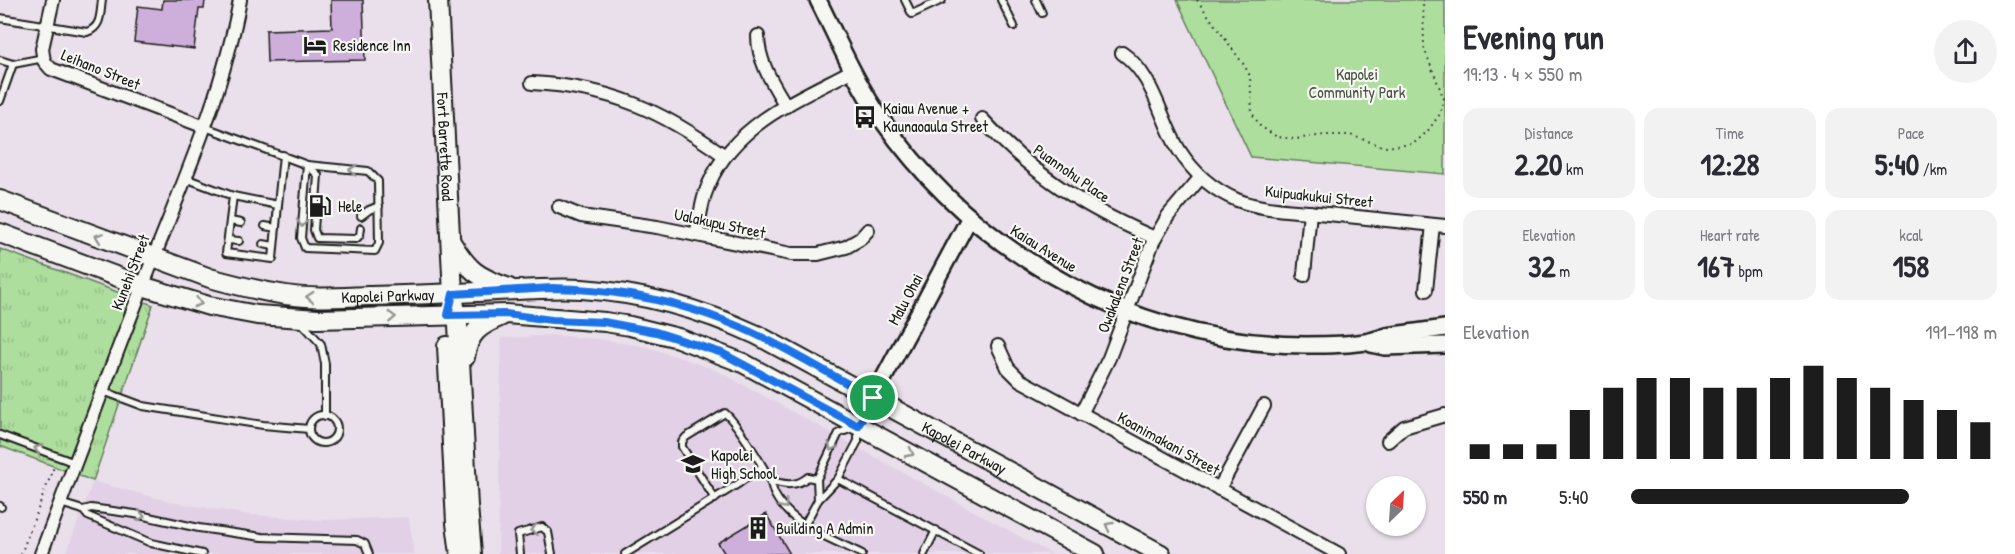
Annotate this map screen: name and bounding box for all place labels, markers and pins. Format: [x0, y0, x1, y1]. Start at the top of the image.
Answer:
hotel icon: Residence Inn [302, 32, 328, 58]
place label: Residence Inn [333, 34, 411, 56]
place label: Kaiau Avenue + Kaunaoaula Street [883, 97, 989, 137]
bus stop icon: Kaiau Avenue + Kaunaoaula Street [852, 104, 878, 130]
fuel station icon: Hele [307, 193, 333, 219]
place label: Hele [338, 195, 363, 217]
pin [847, 372, 898, 423]
place label: Kapolei High School [711, 444, 778, 484]
school or university icon: Kapolei High School [680, 451, 706, 477]
building icon: Building A Admin [745, 515, 771, 541]
place label: Building A Admin [776, 517, 873, 539]

